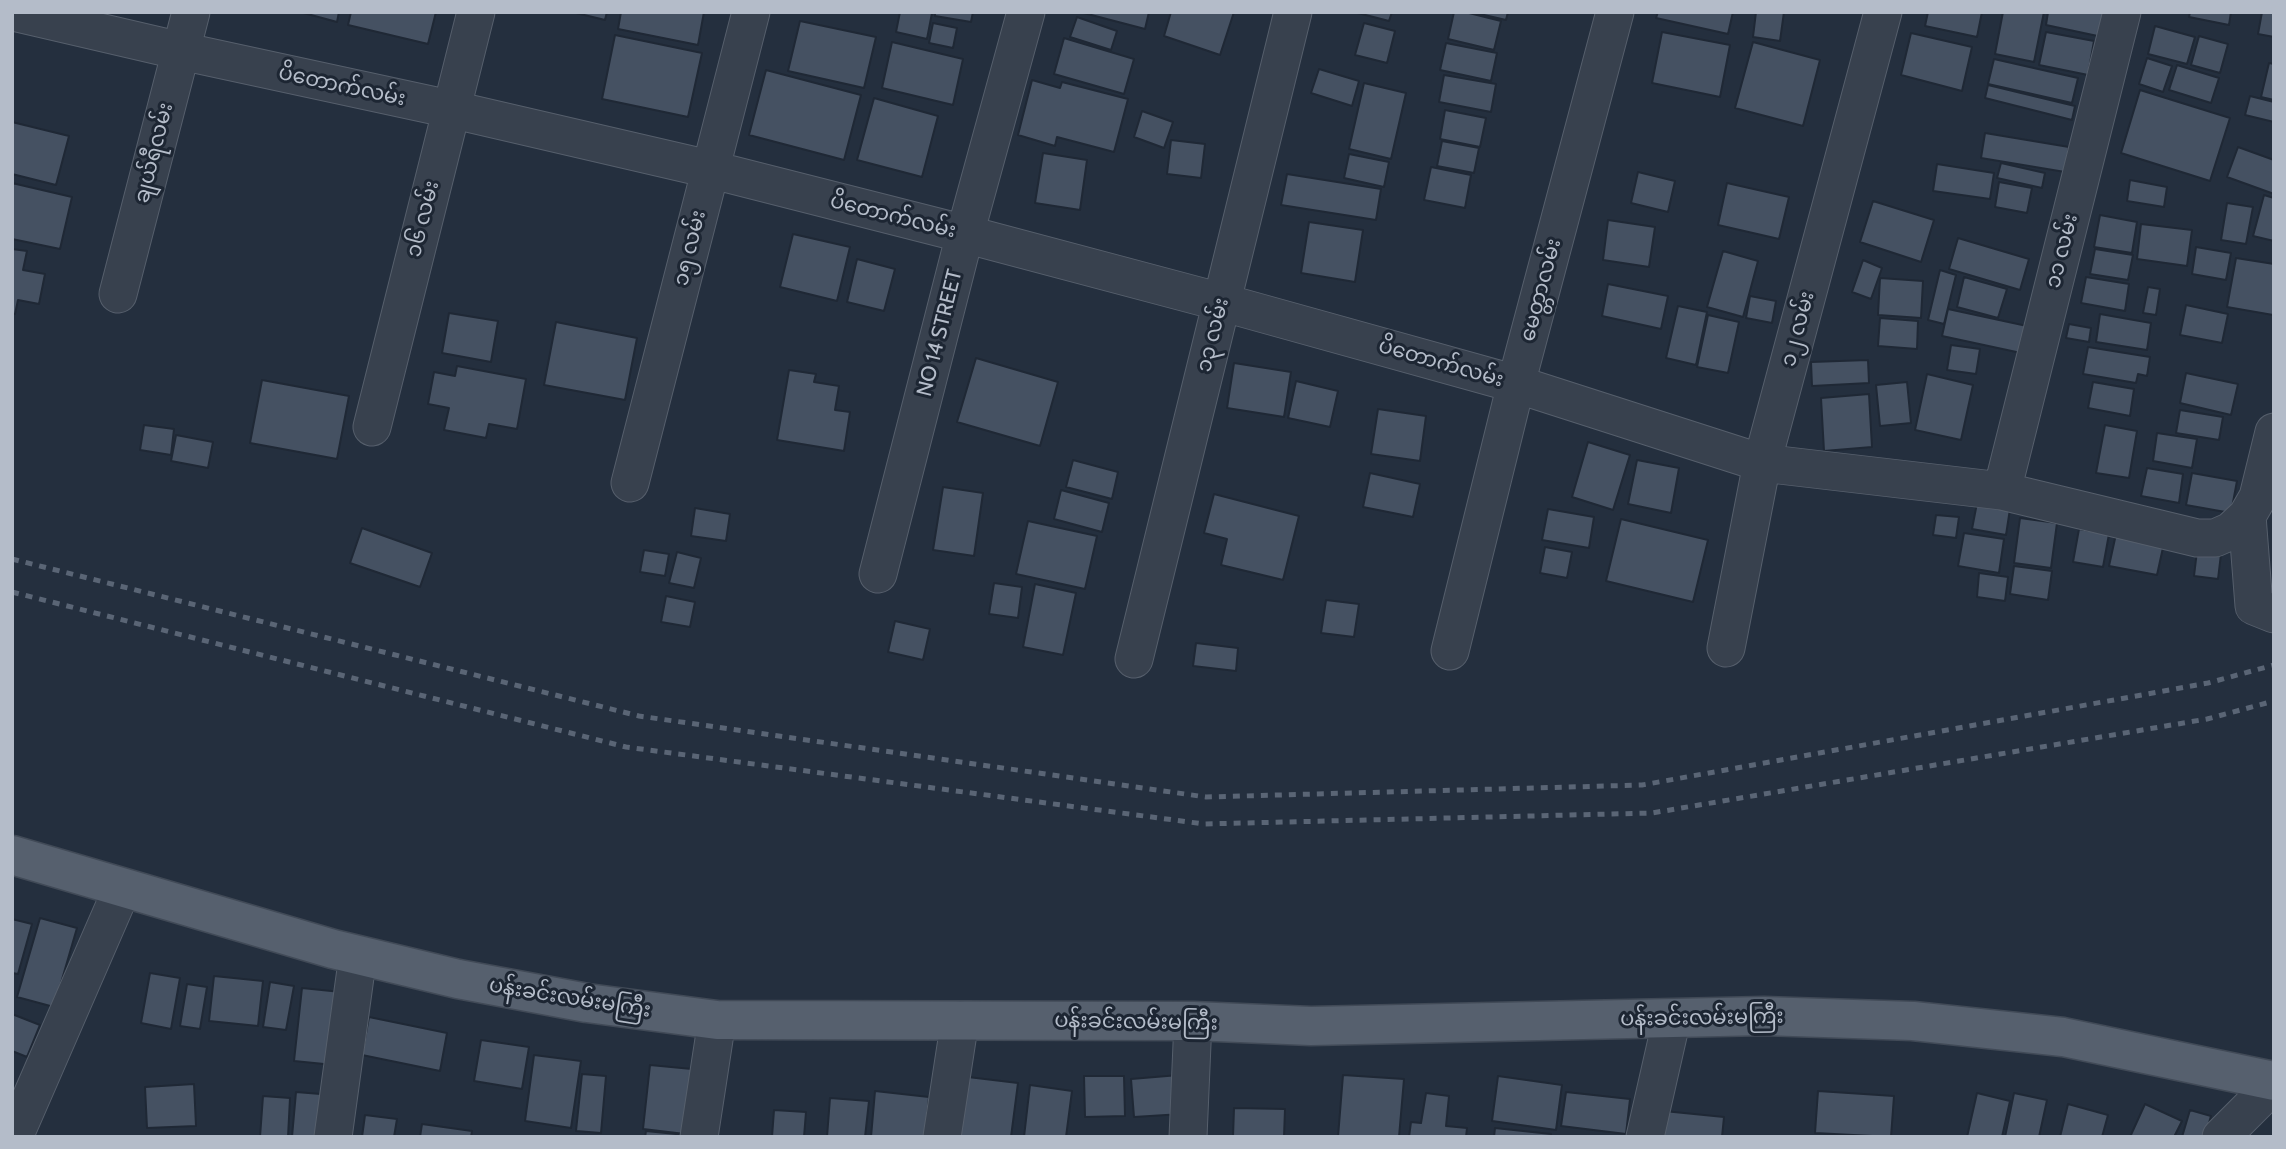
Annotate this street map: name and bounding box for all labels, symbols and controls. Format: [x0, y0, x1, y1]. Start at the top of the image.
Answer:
street label: ပိတောက်လမ်း [276, 60, 408, 112]
street label: ချယ်ရီလမ်း [129, 100, 179, 206]
street label: ၁၆ လမ်း [401, 178, 445, 260]
street label: ပိတောက်လမ်း [827, 188, 959, 244]
street label: ၁၅ လမ်း [668, 208, 712, 288]
street label: ၁၁ လမ်း [2041, 211, 2083, 291]
street label: မေတ္တာလမ်း [1515, 236, 1567, 344]
street label: NO 14 STREET [912, 267, 968, 399]
street label: ၁၂ လမ်း [1776, 289, 1820, 369]
street label: ၁၃ လမ်း [1192, 295, 1234, 375]
street label: ပိတောက်လမ်း [1376, 333, 1506, 393]
street label: ပန်းခင်းလမ်းမကြီး [487, 973, 653, 1023]
street label: ပန်းခင်းလမ်းမကြီး [1620, 1004, 1784, 1032]
street label: ပန်းခင်းလမ်းမကြီး [1054, 1008, 1218, 1036]

